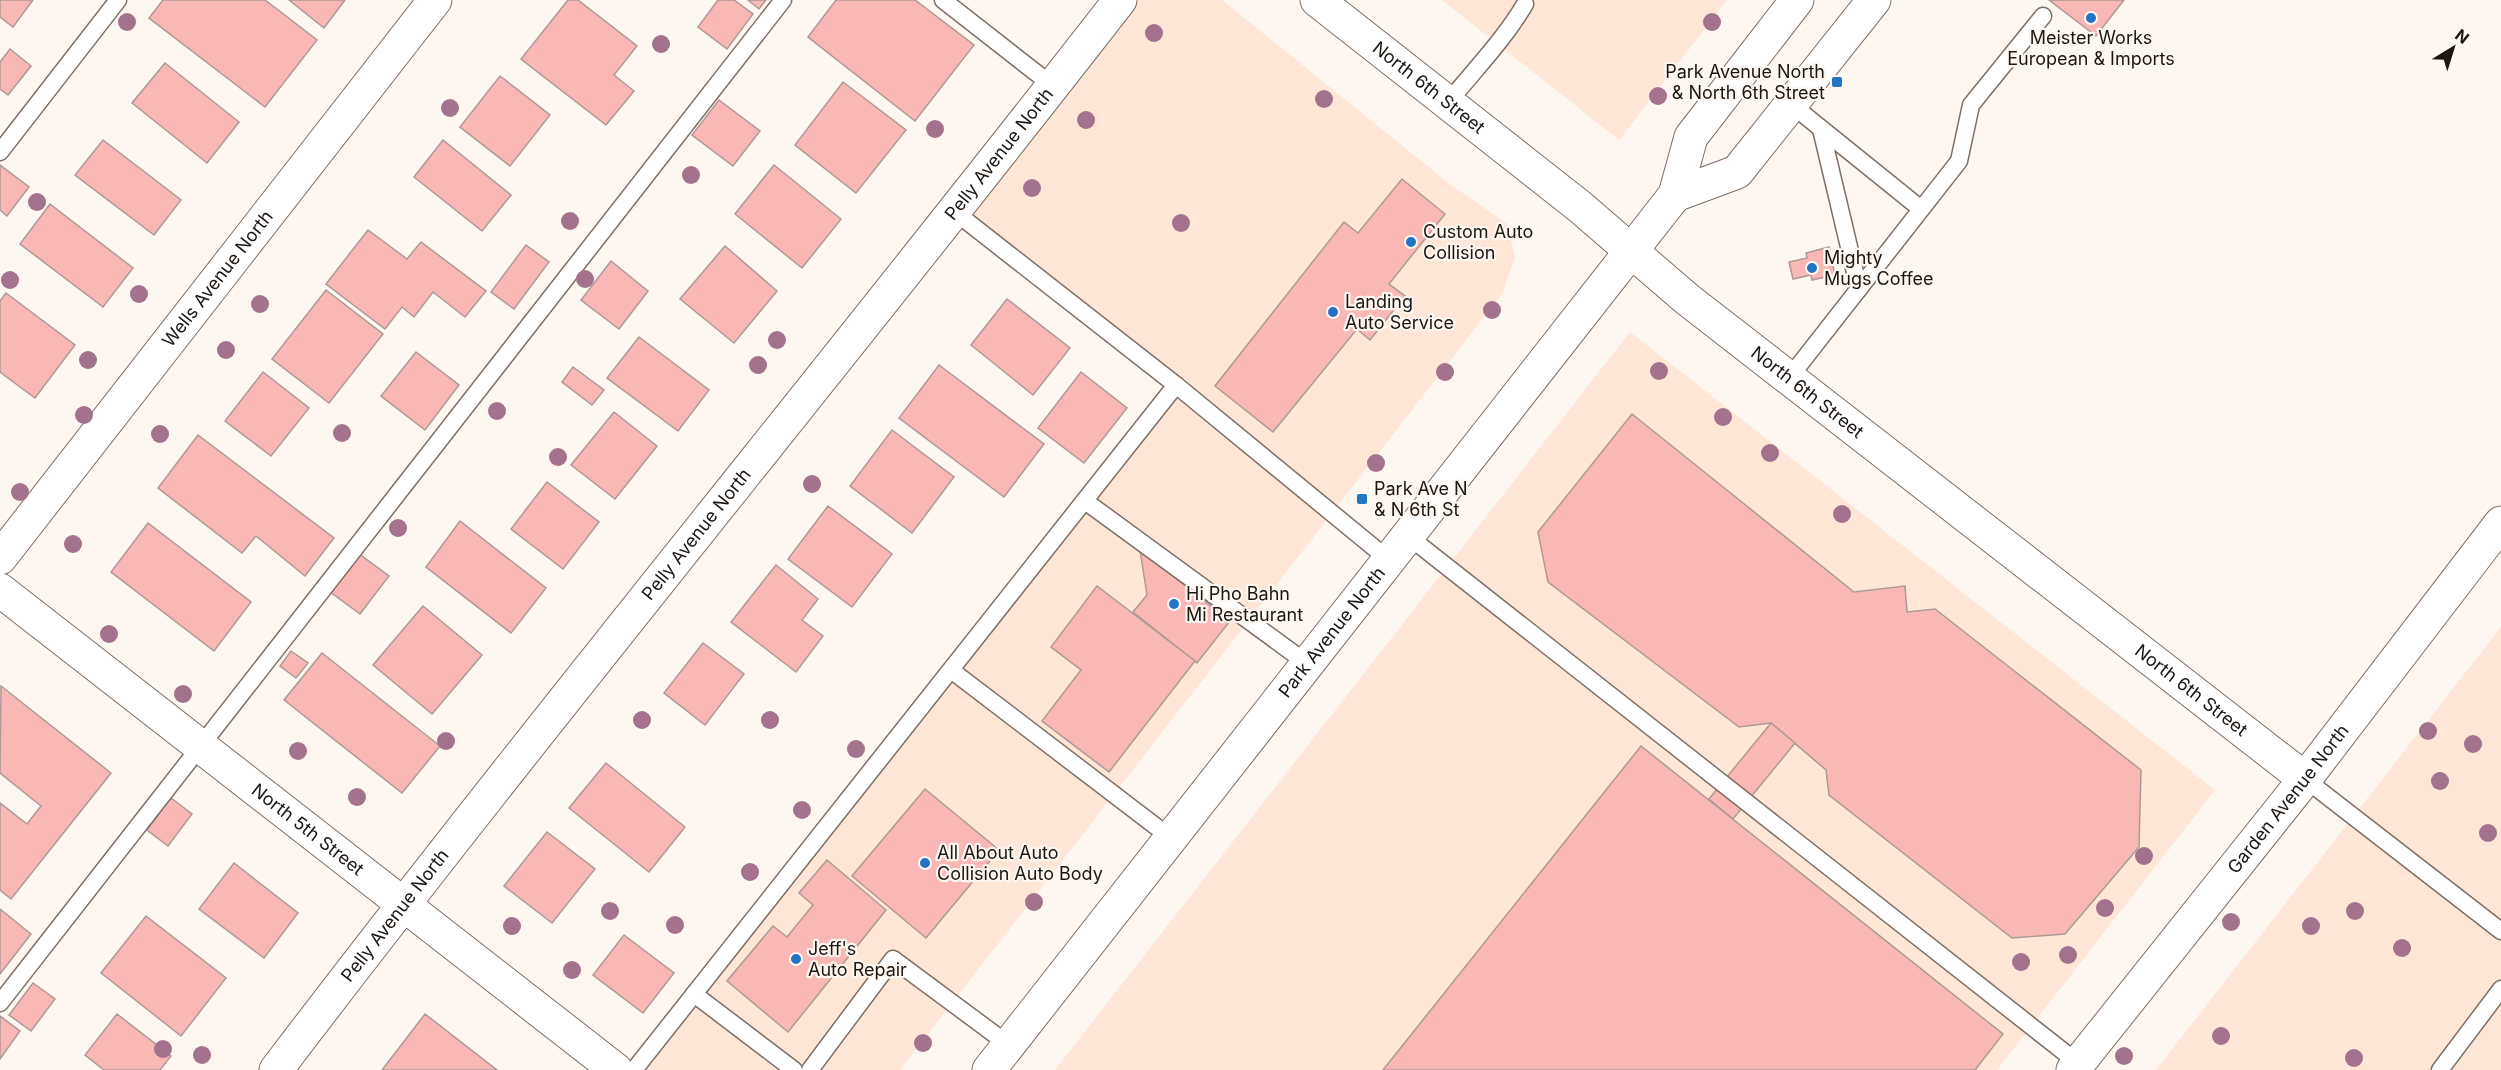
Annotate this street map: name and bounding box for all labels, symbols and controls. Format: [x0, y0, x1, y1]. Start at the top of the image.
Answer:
marker: Meister Works European & Imports [2084, 11, 2098, 25]
north arrow [2423, 18, 2483, 78]
text: N [2451, 25, 2473, 48]
place label: Meister Works European & Imports [2007, 27, 2175, 69]
street label: North 6th Street [1369, 37, 1489, 138]
place label: Park Avenue North & North 6th Street [1665, 61, 1825, 103]
marker: Park Avenue North & North 6th Street [1830, 75, 1844, 89]
street label: Pelly Avenue North [940, 84, 1057, 224]
street label: Wells Avenue North [158, 206, 277, 351]
place label: Custom Auto Collision [1423, 221, 1533, 263]
marker: Custom Auto Collision [1404, 235, 1418, 249]
place label: Mighty Mugs Coffee [1824, 247, 1934, 289]
marker: Mighty Mugs Coffee [1805, 261, 1819, 275]
place label: Landing Auto Service [1345, 291, 1454, 333]
marker: Landing Auto Service [1326, 305, 1340, 319]
street label: North 6th Street [1747, 342, 1868, 442]
street label: Pelly Avenue North [637, 464, 755, 604]
place label: Park Ave N & N 6th St [1374, 478, 1468, 520]
marker: Park Ave N & N 6th St [1355, 492, 1369, 506]
street label: Park Avenue North [1274, 563, 1389, 702]
place label: Hi Pho Bahn Mi Restaurant [1186, 583, 1303, 625]
marker: Hi Pho Bahn Mi Restaurant [1167, 597, 1181, 611]
street label: North 6th Street [2131, 640, 2252, 740]
street label: Garden Avenue North [2223, 720, 2353, 877]
street label: North 5th Street [248, 779, 368, 880]
place label: All About Auto Collision Auto Body [937, 842, 1103, 884]
street label: Pelly Avenue North [337, 845, 453, 986]
marker: All About Auto Collision Auto Body [918, 856, 932, 870]
place label: Jeff's Auto Repair [808, 938, 907, 980]
marker: Jeff's Auto Repair [789, 952, 803, 966]

